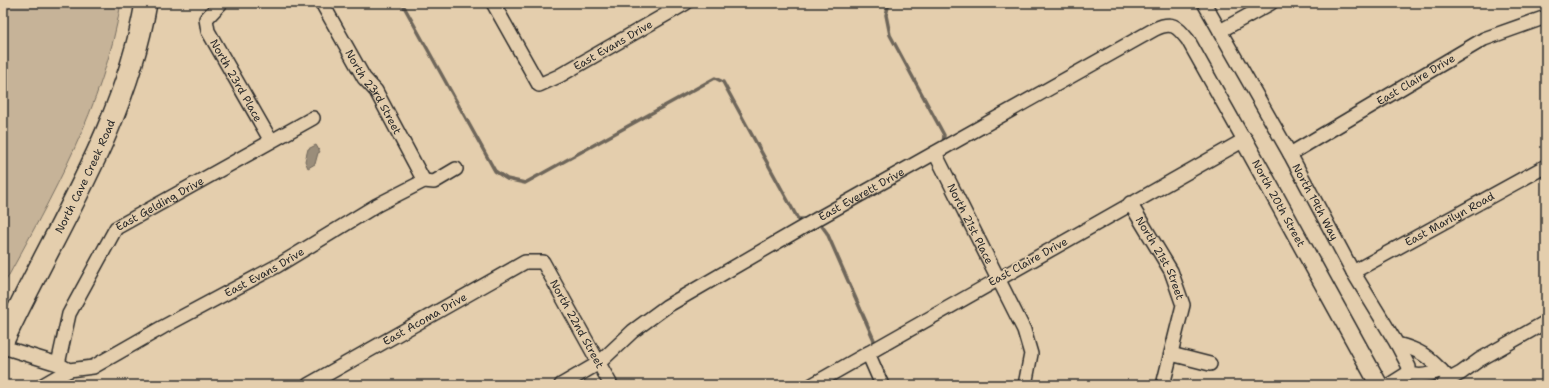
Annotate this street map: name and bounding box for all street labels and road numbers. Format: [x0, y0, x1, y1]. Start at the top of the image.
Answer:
street label: East Evans Drive [570, 16, 655, 74]
street label: North 23rd Place [207, 36, 266, 124]
street label: North 23rd Street [342, 47, 405, 137]
street label: East Claire Drive [1374, 50, 1458, 109]
street label: North Cave Creek Road [51, 117, 118, 236]
street label: North 20th Street [1249, 157, 1309, 250]
street label: North 19th Way [1289, 161, 1342, 243]
street label: East Everett Drive [816, 164, 907, 224]
street label: East Gelding Drive [113, 173, 206, 234]
street label: North 21st Place [944, 181, 997, 266]
street label: East Marilyn Road [1402, 188, 1497, 250]
street label: North 21st Street [1132, 213, 1188, 302]
street label: East Claire Drive [986, 234, 1070, 290]
street label: East Evans Drive [222, 244, 307, 300]
street label: North 22nd Street [547, 277, 608, 371]
street label: East Acoma Drive [380, 289, 469, 349]

